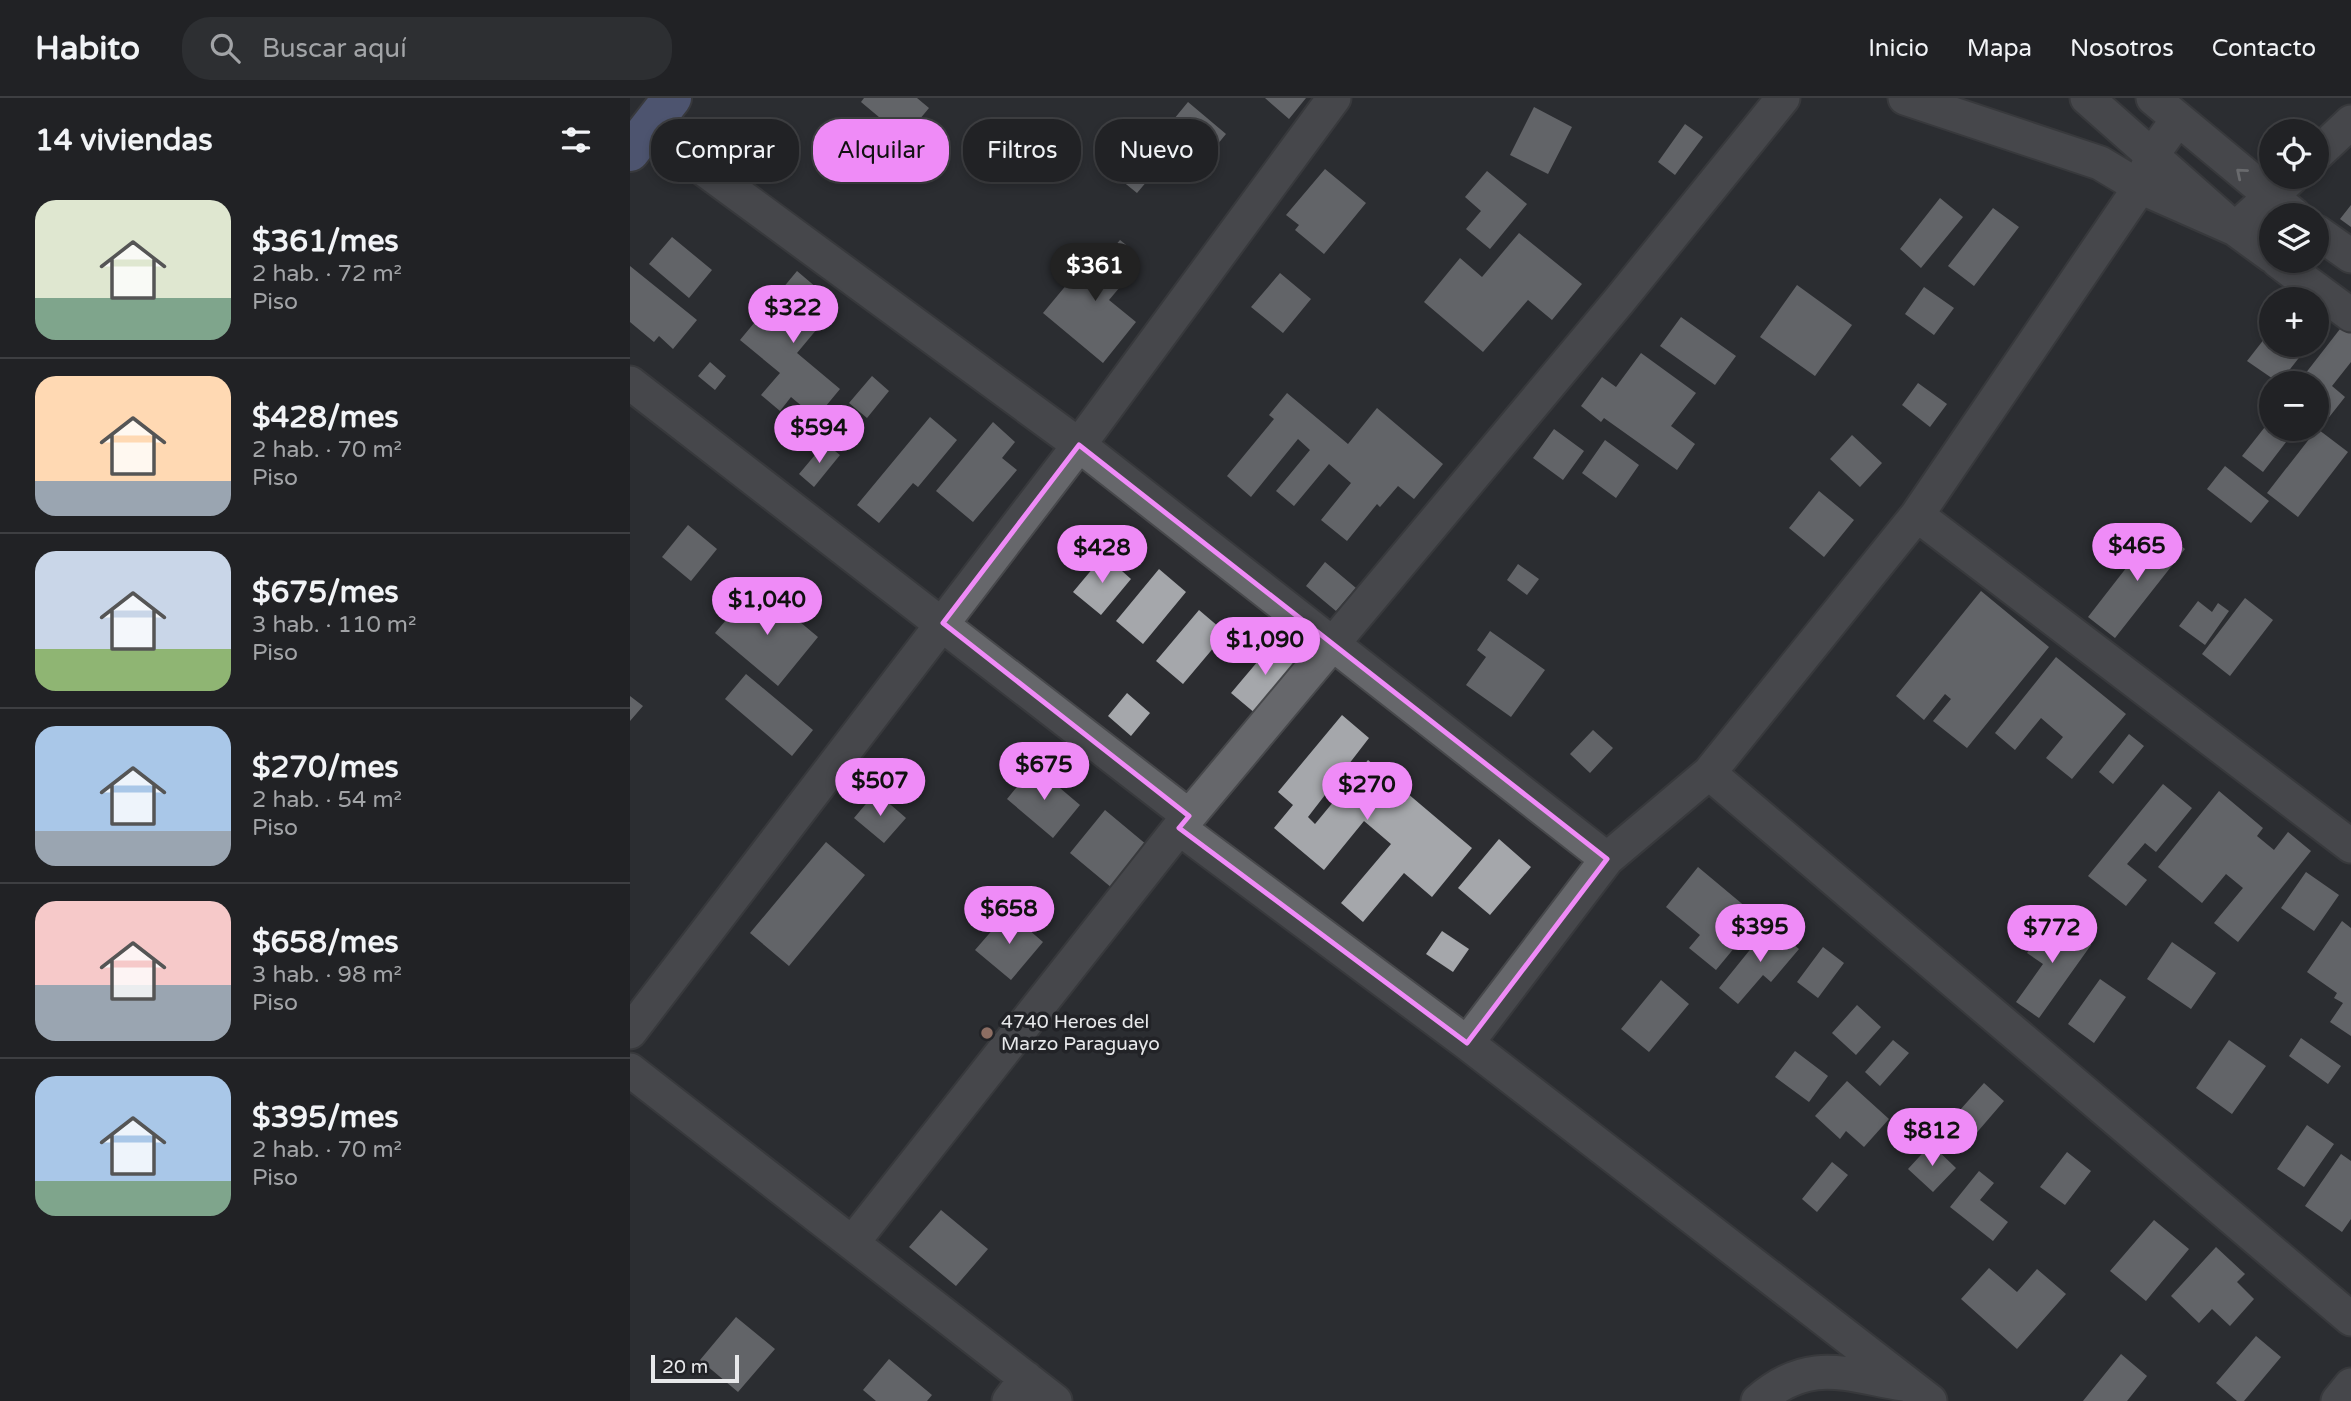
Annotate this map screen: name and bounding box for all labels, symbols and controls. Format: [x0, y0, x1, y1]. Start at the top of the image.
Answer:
search box [182, 17, 672, 80]
text: Habito [35, 29, 140, 68]
icon: search [206, 29, 244, 67]
text: Buscar aquí [262, 33, 407, 64]
text: Inicio [1868, 34, 1929, 63]
text: Mapa [1967, 34, 2032, 63]
text: Nosotros [2070, 34, 2174, 63]
text: Contacto [2212, 34, 2316, 63]
chip: Comprar [651, 119, 799, 182]
chip: Alquilar [813, 119, 949, 182]
chip: Filtros [963, 119, 1081, 182]
chip: Nuevo [1095, 119, 1218, 182]
map controls [2259, 119, 2329, 441]
button: locate [2259, 119, 2329, 189]
icon: filters [557, 121, 595, 159]
text: 14 viviendas [35, 122, 213, 159]
one-way arrow [2236, 169, 2249, 181]
button: layers [2259, 203, 2329, 273]
text: $361/mes [252, 223, 399, 260]
icon: home [91, 228, 175, 312]
pin: $361 [1054, 244, 1136, 303]
text: $361 [1066, 252, 1124, 280]
text: 2 hab. · 72 m² [252, 260, 402, 288]
pin: $322 [752, 286, 834, 345]
button: + [2259, 287, 2329, 357]
text: Piso [252, 288, 298, 316]
text: $322 [764, 294, 822, 322]
button: − [2259, 371, 2329, 441]
text: $428/mes [252, 399, 399, 436]
icon: home [91, 404, 175, 488]
pin: $594 [778, 406, 860, 465]
text: $594 [790, 414, 848, 442]
text: 2 hab. · 70 m² [252, 436, 402, 464]
text: Piso [252, 464, 298, 492]
pin: $465 [2096, 524, 2178, 583]
pin: $428 [1061, 526, 1143, 585]
text: $465 [2108, 532, 2166, 560]
text: $428 [1073, 534, 1131, 562]
text: $675/mes [252, 574, 399, 611]
pin: $1,040 [710, 578, 824, 637]
icon: home [91, 579, 175, 663]
text: $1,040 [728, 586, 806, 614]
text: 3 hab. · 110 m² [252, 611, 417, 639]
pin: $1,090 [1208, 618, 1322, 677]
text: $1,090 [1226, 626, 1304, 654]
text: Piso [252, 639, 298, 667]
pin: $675 [1003, 742, 1085, 802]
text: $270/mes [252, 749, 399, 786]
text: $675 [1015, 751, 1073, 779]
icon: home [91, 754, 175, 838]
pin: $507 [839, 758, 921, 818]
pin: $270 [1326, 762, 1408, 822]
text: $507 [851, 767, 909, 795]
text: $270 [1338, 771, 1396, 799]
text: 2 hab. · 54 m² [252, 786, 402, 814]
text: Piso [252, 814, 298, 842]
pin: $658 [968, 886, 1050, 946]
text: $658 [980, 895, 1038, 923]
pin: $395 [1719, 904, 1801, 964]
pin: $772 [2011, 906, 2093, 965]
text: $395 [1731, 913, 1789, 941]
text: $772 [2023, 914, 2081, 942]
text: $658/mes [252, 924, 399, 961]
icon: home [91, 929, 175, 1013]
text: 3 hab. · 98 m² [252, 961, 402, 989]
text: Piso [252, 989, 298, 1017]
place label: 4740 Heroes del Marzo Paraguayo [1001, 1011, 1160, 1055]
marker: 4740 Heroes del Marzo Paraguayo [979, 1025, 995, 1041]
text: $395/mes [252, 1099, 399, 1136]
icon: home [91, 1104, 175, 1188]
pin: $812 [1891, 1108, 1973, 1168]
text: $812 [1903, 1117, 1961, 1145]
text: 2 hab. · 70 m² [252, 1136, 402, 1164]
text: Piso [252, 1164, 298, 1192]
scale bar [651, 1352, 738, 1384]
text: 20 m [662, 1356, 708, 1378]

